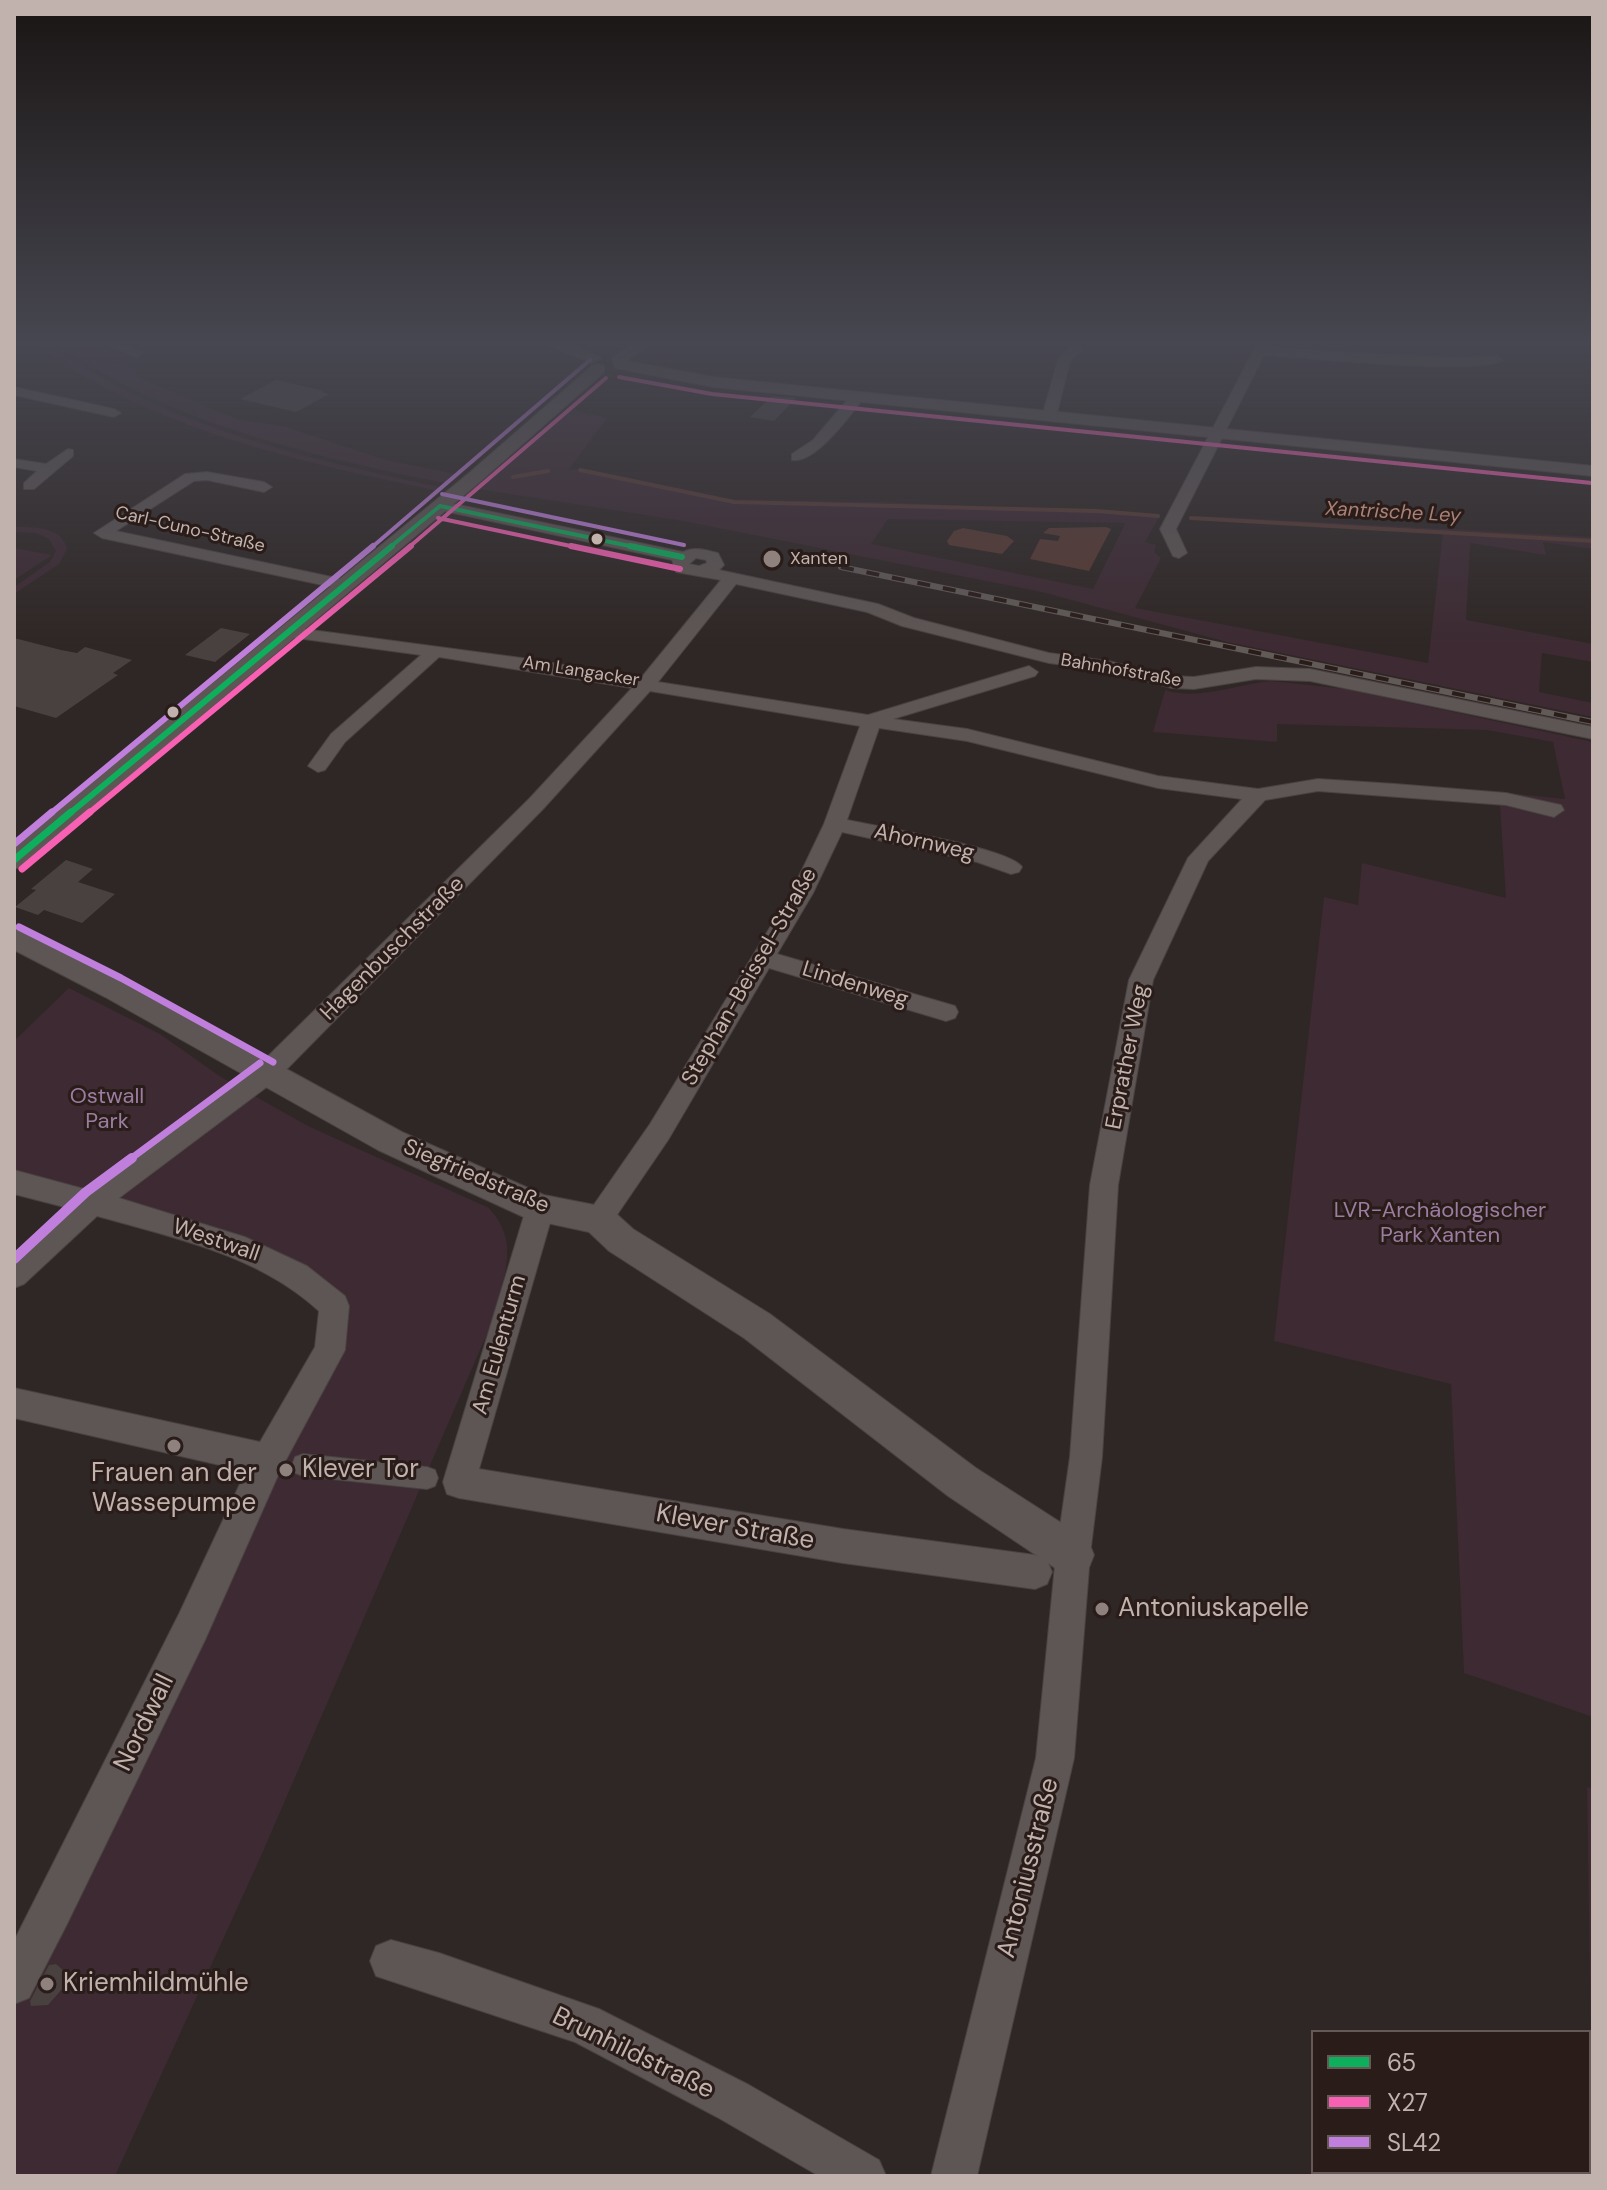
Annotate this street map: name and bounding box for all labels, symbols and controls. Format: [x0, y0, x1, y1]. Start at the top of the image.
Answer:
water label: Xantrische Ley [1324, 497, 1462, 529]
street label: Carl-Cuno-Straße [113, 502, 267, 558]
unlabelled marker [589, 531, 605, 547]
marker: Xanten [761, 548, 783, 570]
place label: Xanten [790, 548, 848, 570]
street label: Bahnhofstraße [1059, 650, 1183, 692]
street label: Am Langacker [521, 652, 641, 692]
unlabelled marker [165, 704, 181, 720]
street label: Ahornweg [871, 819, 977, 867]
street label: Stephan-Beissel-Straße [677, 863, 823, 1091]
street label: Hagenbuschstraße [316, 872, 470, 1026]
street label: Lindenweg [799, 956, 911, 1014]
street label: Erprather Weg [1101, 982, 1155, 1132]
park label: Ostwall Park [70, 1084, 144, 1136]
street label: Siegfriedstraße [399, 1134, 553, 1220]
park label: LVR-Archäologischer Park Xanten [1334, 1198, 1546, 1250]
street label: Westwall [169, 1214, 263, 1268]
street label: Am Eulenturm [467, 1272, 533, 1418]
marker: Frauen an der Wassepumpe [165, 1437, 183, 1455]
place label: Klever Tor [302, 1454, 419, 1486]
place label: Frauen an der Wassepumpe [91, 1458, 257, 1520]
marker: Klever Tor [277, 1461, 295, 1479]
street label: Klever Straße [653, 1499, 817, 1557]
place label: Antoniuskapelle [1118, 1593, 1309, 1625]
marker: Antoniuskapelle [1093, 1600, 1111, 1618]
street label: Nordwall [108, 1669, 182, 1777]
street label: Antoniusstraße [992, 1775, 1066, 1961]
place label: Kriemhildmühle [63, 1968, 249, 2000]
marker: Kriemhildmühle [38, 1975, 56, 1993]
street label: Brunhildstraße [547, 2001, 719, 2107]
legend [1311, 2030, 1591, 2174]
text: 65 [1387, 2047, 1416, 2078]
text: X27 [1387, 2087, 1428, 2118]
text: SL42 [1387, 2127, 1441, 2158]

